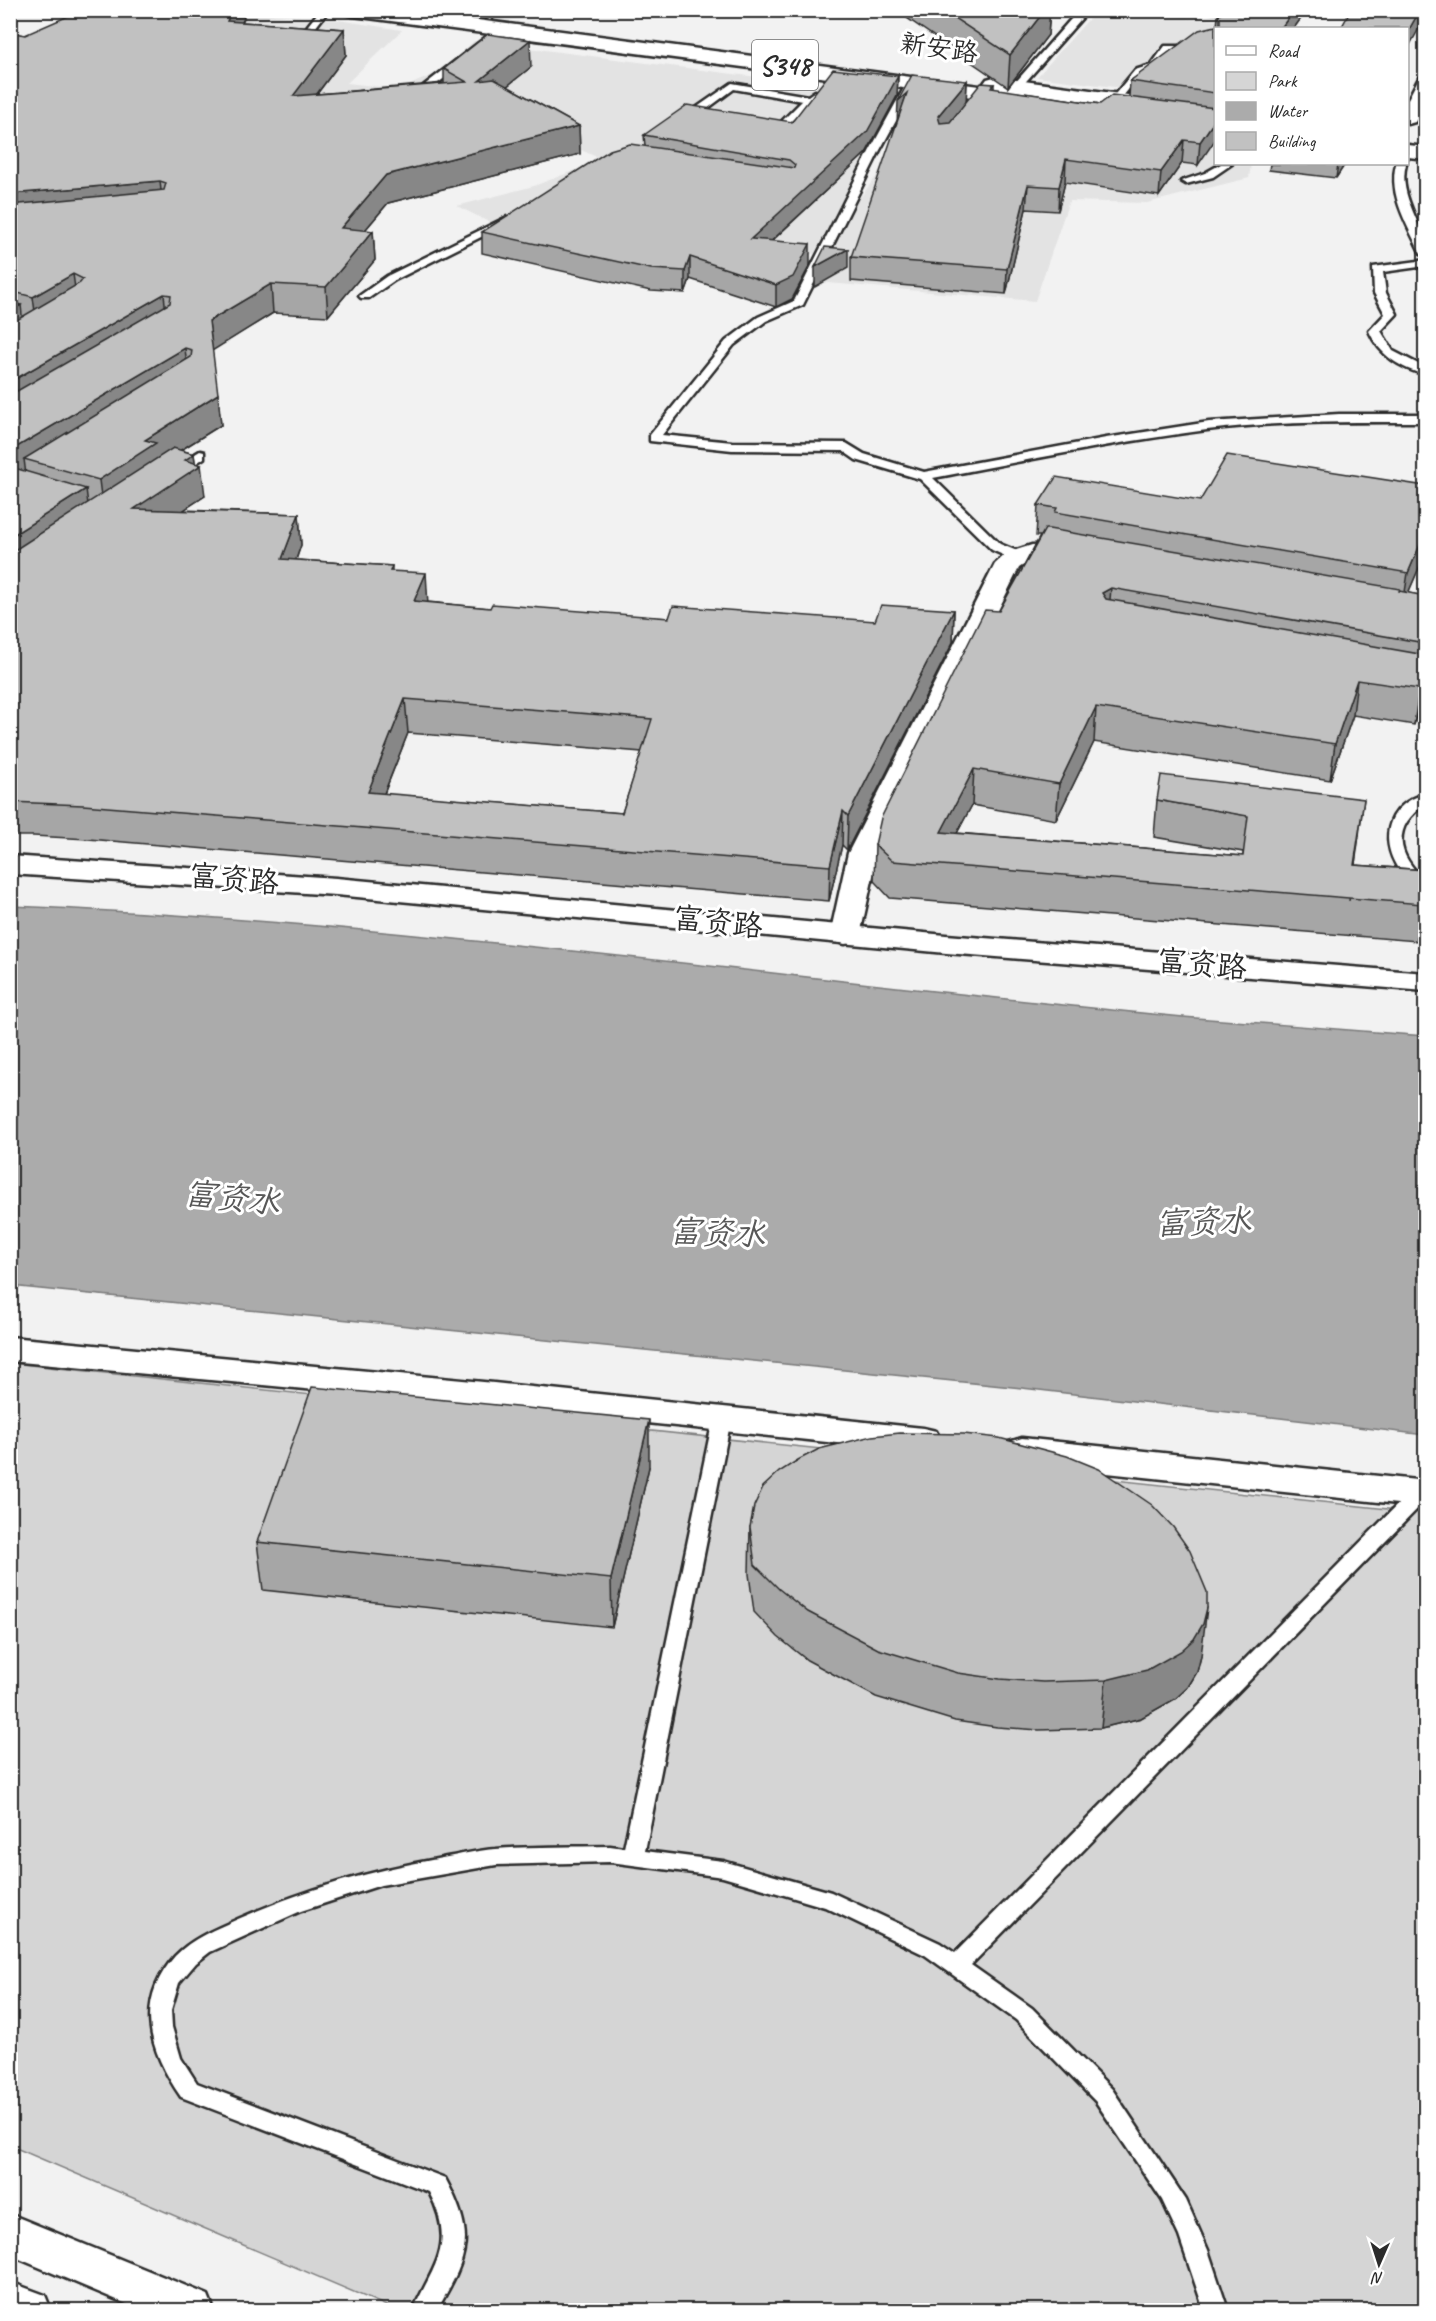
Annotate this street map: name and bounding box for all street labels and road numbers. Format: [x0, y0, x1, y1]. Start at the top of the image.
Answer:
street label: 新安路 [898, 26, 980, 70]
road number: S348 [752, 40, 818, 90]
street label: 富资路 [188, 856, 280, 902]
street label: 富资路 [671, 898, 765, 946]
street label: 富资路 [1156, 941, 1248, 987]

